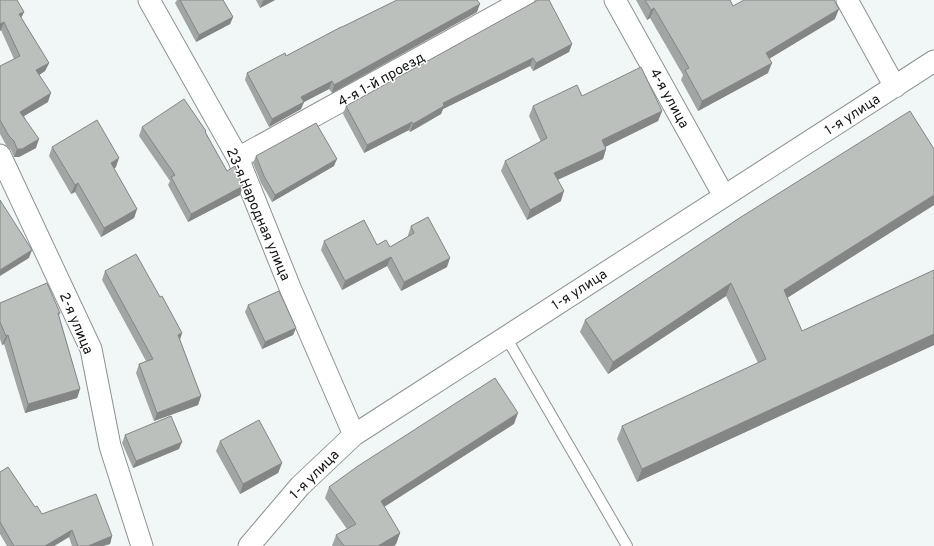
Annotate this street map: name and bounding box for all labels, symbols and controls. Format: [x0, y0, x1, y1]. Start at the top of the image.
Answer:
street label: 4-я 1-й проезд [335, 49, 428, 111]
street label: 4-я улица [645, 66, 692, 132]
street label: 1-я улица [822, 91, 884, 139]
street label: 23-я Народная улица [222, 146, 293, 284]
street label: 1-я улица [549, 266, 611, 314]
street label: 2-я улица [55, 290, 96, 357]
street label: 1-я улица [287, 447, 343, 503]

